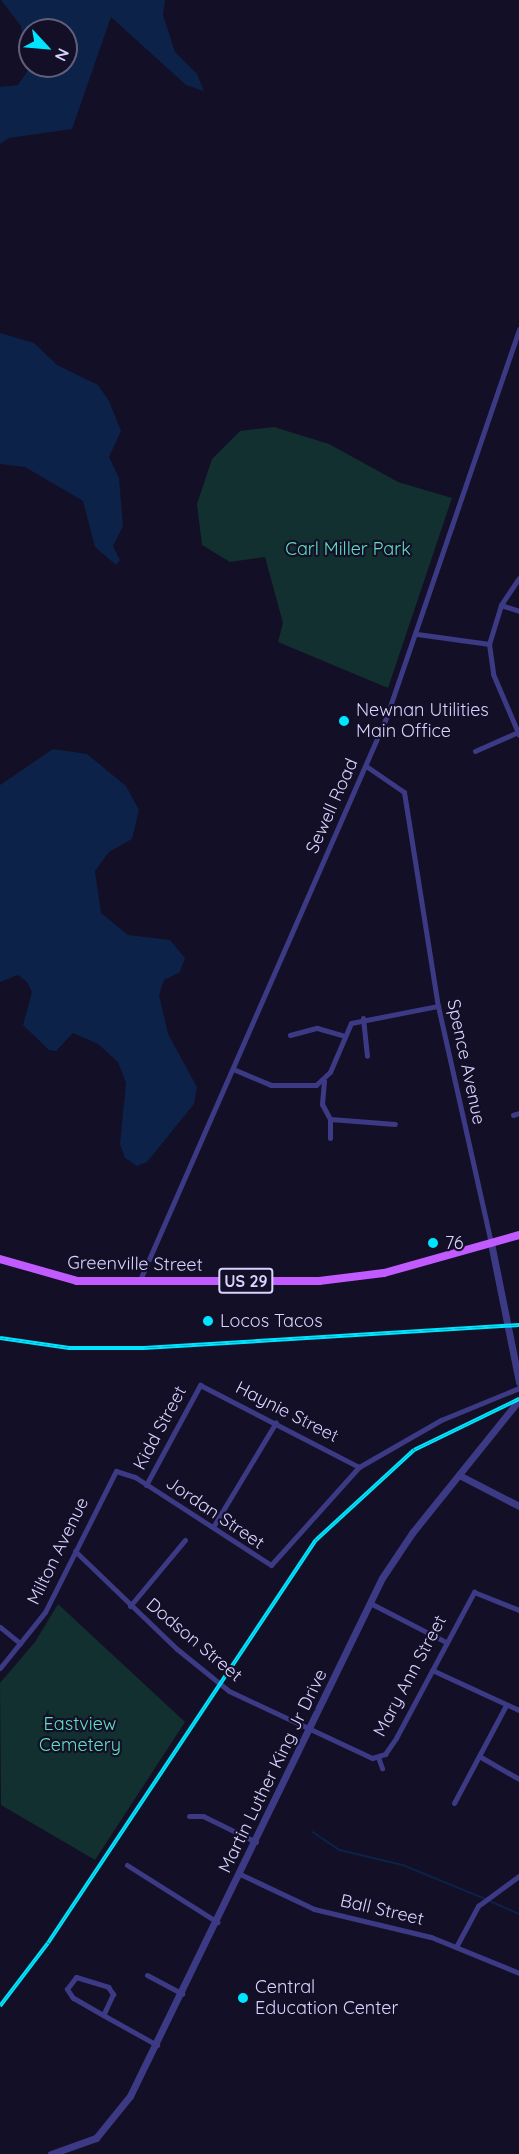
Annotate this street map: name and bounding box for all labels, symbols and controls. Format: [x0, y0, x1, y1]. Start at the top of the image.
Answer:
north arrow [18, 18, 78, 78]
text: N [51, 45, 74, 65]
park label: Carl Miller Park [285, 538, 411, 560]
place label: Newnan Utilities Main Office [356, 700, 489, 742]
marker: Newnan Utilities Main Office [337, 714, 351, 728]
street label: Sewell Road [301, 755, 363, 857]
street label: Spence Avenue [442, 997, 490, 1127]
place label: 76 [445, 1232, 463, 1254]
marker: 76 [426, 1236, 440, 1250]
street label: Greenville Street [67, 1252, 203, 1276]
road number: US 29 [218, 1268, 274, 1294]
place label: Locos Tacos [220, 1310, 323, 1332]
marker: Locos Tacos [201, 1314, 215, 1328]
street label: Haynie Street [232, 1377, 342, 1447]
street label: Kidd Street [129, 1382, 191, 1474]
street label: Jordan Street [162, 1472, 268, 1554]
street label: Milton Avenue [23, 1494, 93, 1608]
street label: Dodson Street [142, 1594, 246, 1686]
street label: Mary Ann Street [369, 1612, 451, 1740]
street label: Martin Luther King Jr Drive [214, 1666, 332, 1876]
park label: Eastview Cemetery [39, 1714, 121, 1756]
street label: Ball Street [338, 1890, 426, 1930]
place label: Central Education Center [255, 1977, 398, 2020]
marker: Central Education Center [236, 1991, 250, 2005]

